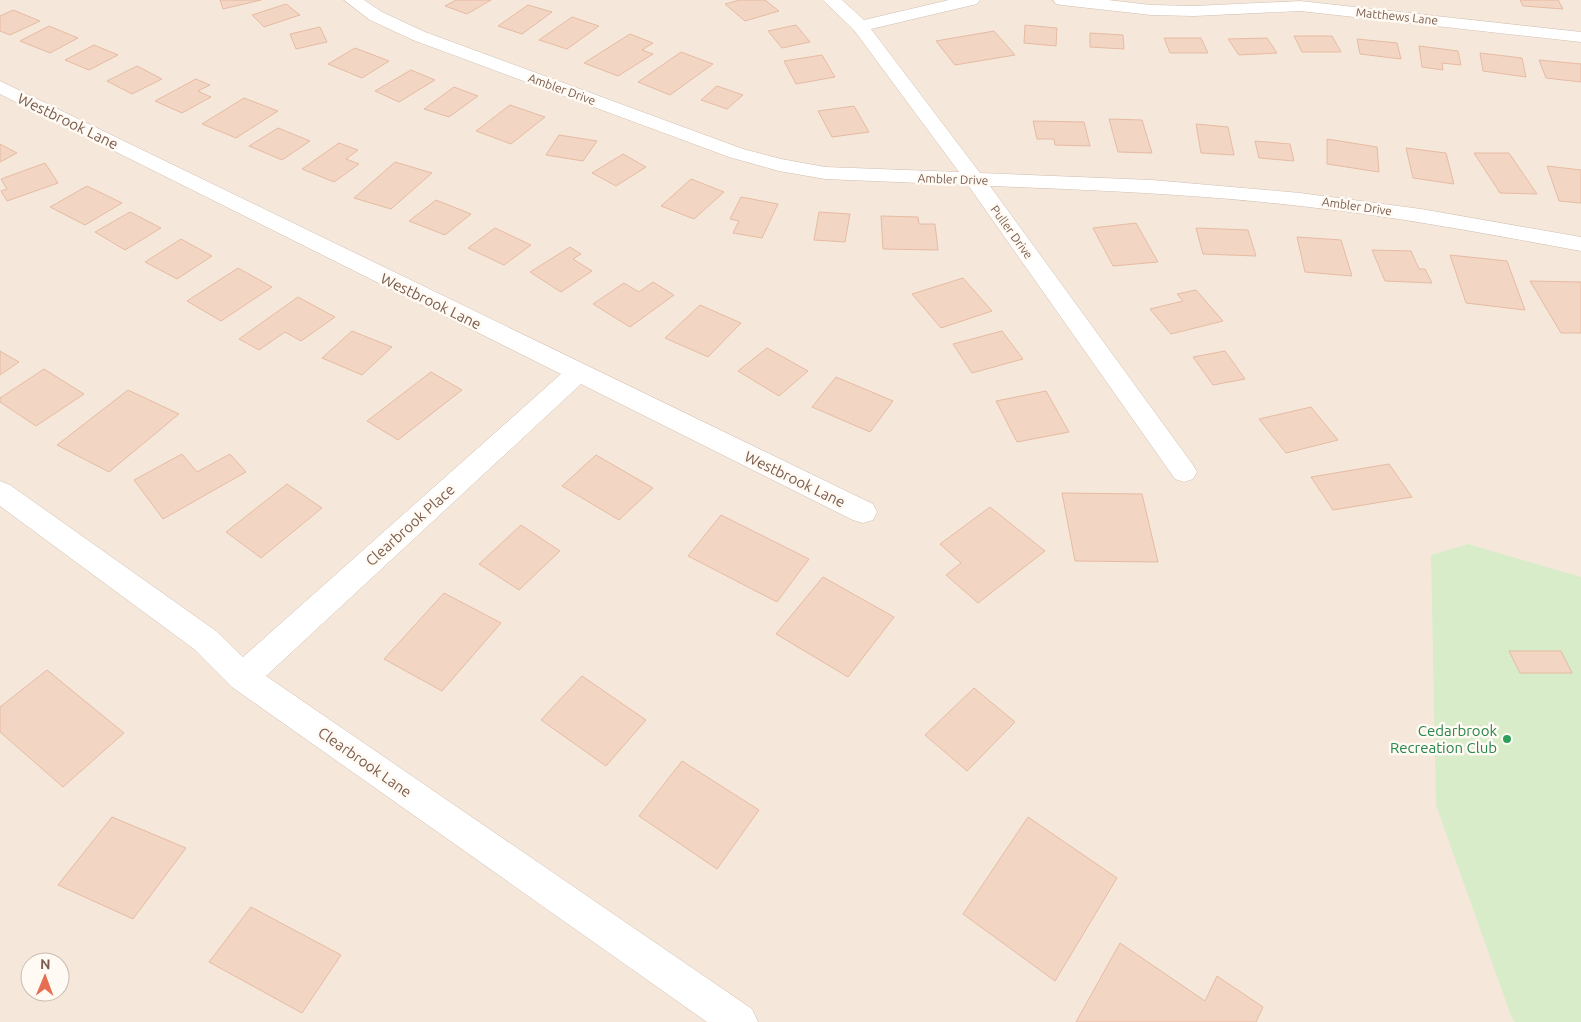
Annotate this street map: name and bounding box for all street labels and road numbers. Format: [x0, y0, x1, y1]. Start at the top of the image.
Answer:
street label: Matthews Lane [1355, 5, 1439, 27]
street label: Ambler Drive [527, 71, 597, 107]
street label: Westbrook Lane [15, 89, 121, 153]
street label: Ambler Drive [917, 171, 989, 187]
street label: Ambler Drive [1321, 195, 1393, 217]
street label: Puller Drive [988, 203, 1036, 261]
street label: Westbrook Lane [378, 269, 484, 333]
street label: Westbrook Lane [742, 447, 848, 511]
street label: Clearbrook Place [362, 481, 458, 569]
street label: Clearbrook Lane [315, 723, 415, 801]

